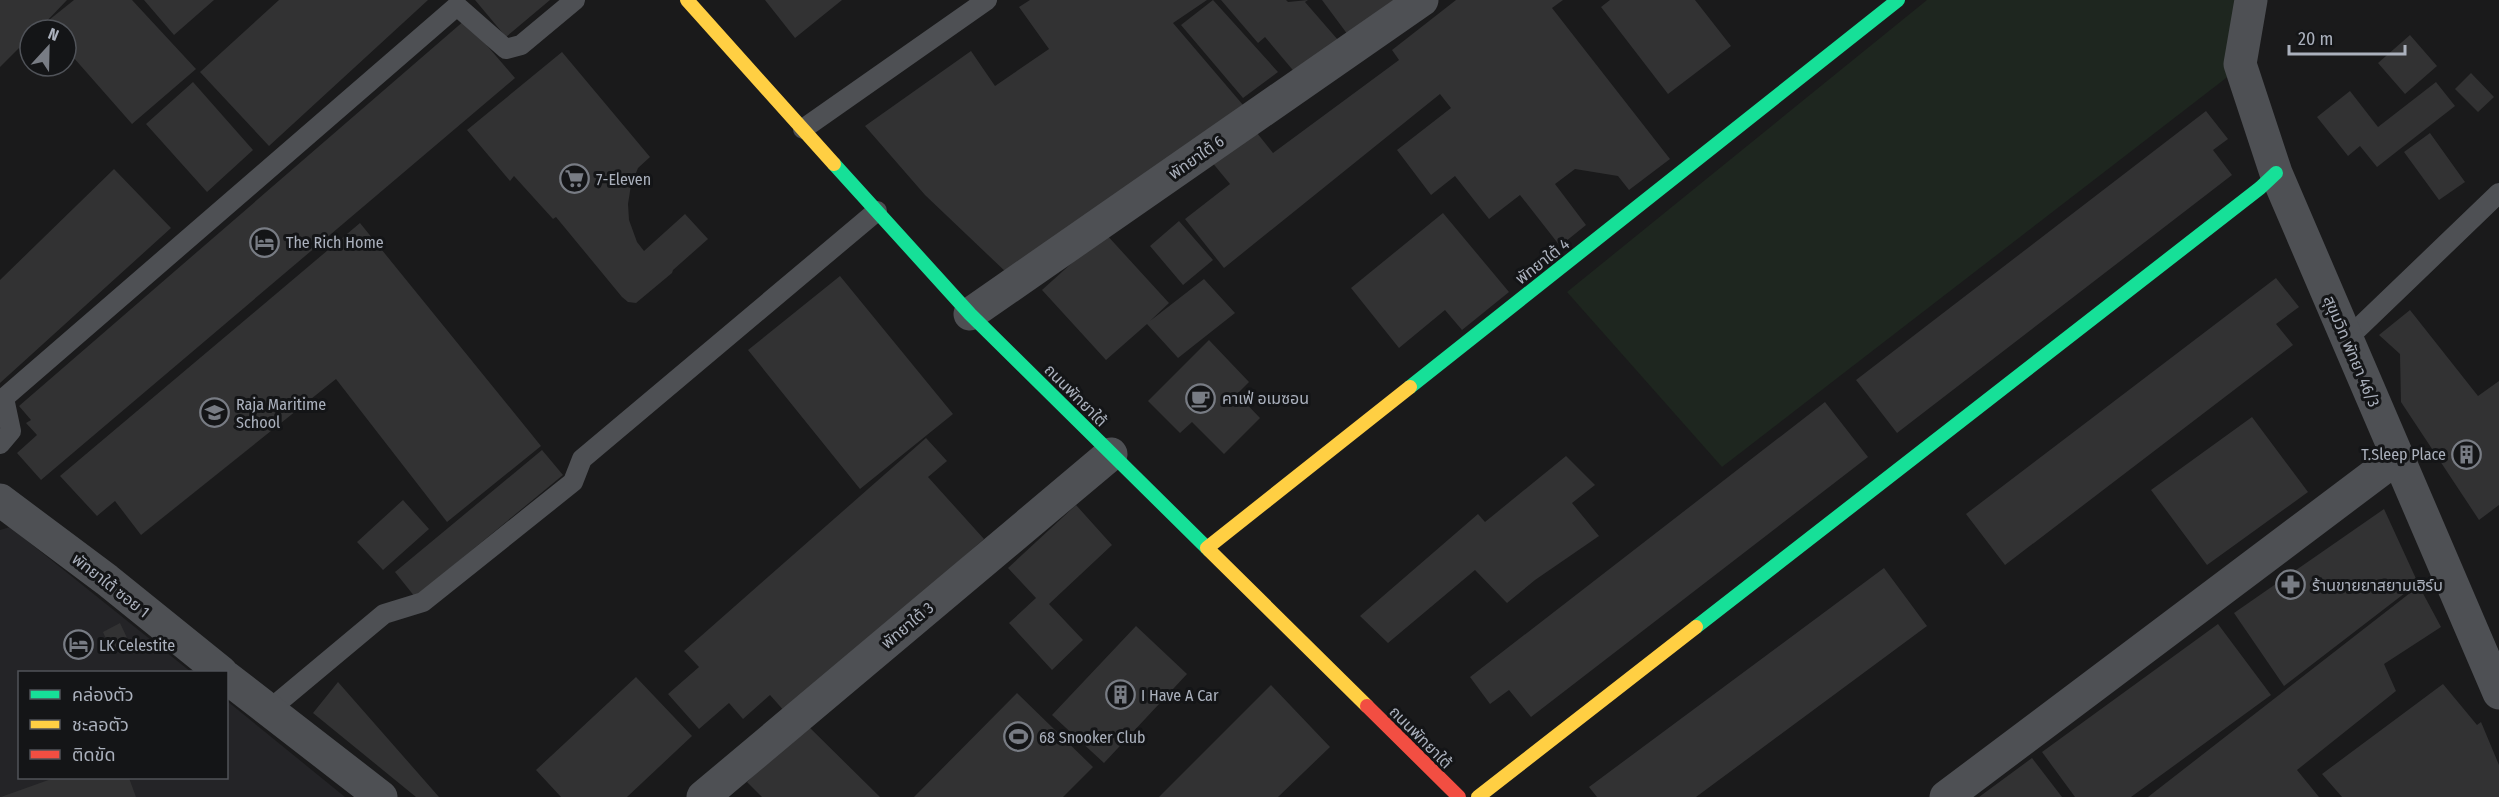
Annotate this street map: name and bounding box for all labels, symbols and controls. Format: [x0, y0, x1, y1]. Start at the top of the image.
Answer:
north arrow [18, 18, 78, 78]
scale bar [2289, 18, 2404, 56]
text: N [45, 24, 61, 45]
text: 20 m [2298, 28, 2333, 50]
street label: พัทยาใต้ 6 [1165, 131, 1228, 183]
supermarket icon: 7-Eleven [559, 163, 591, 195]
place label: 7-Eleven [596, 170, 651, 189]
hotel icon: The Rich Home [249, 226, 281, 258]
place label: The Rich Home [286, 233, 384, 252]
street label: พัทยาใต้ 4 [1512, 234, 1573, 288]
street label: สุขุมวิท พัทยา 46/3 [2319, 293, 2384, 410]
street label: ถนนพัทยาใต้ [1040, 360, 1111, 431]
cafe icon: คาเฟ่ อเมซอน [1185, 382, 1217, 414]
place label: คาเฟ่ อเมซอน [1222, 389, 1309, 408]
place label: Raja Maritime School [236, 395, 326, 432]
school or university icon: Raja Maritime School [199, 397, 231, 429]
building icon: T.Sleep Place [2451, 438, 2483, 470]
place label: T.Sleep Place [2361, 445, 2446, 464]
street label: พัทยาใต้ ซอย 1 [68, 549, 153, 621]
pharmacy icon: ร้านขายยาสยามเฮิร์บ [2275, 569, 2307, 601]
place label: ร้านขายยาสยามเฮิร์บ [2312, 576, 2443, 595]
street label: พัทยาใต้ 3 [877, 598, 937, 653]
hotel icon: LK Celestite [62, 629, 94, 661]
place label: LK Celestite [99, 636, 175, 655]
legend [18, 671, 228, 779]
building icon: I Have A Car [1104, 679, 1136, 711]
text: คล่องตัว [72, 684, 134, 706]
place label: I Have A Car [1141, 686, 1219, 705]
street label: ถนนพัทยาใต้ [1385, 702, 1456, 773]
text: ชะลอตัว [72, 714, 129, 736]
sports icon: 68 Snooker Club [1002, 721, 1034, 753]
place label: 68 Snooker Club [1039, 728, 1146, 747]
text: ติดขัด [72, 744, 115, 766]

